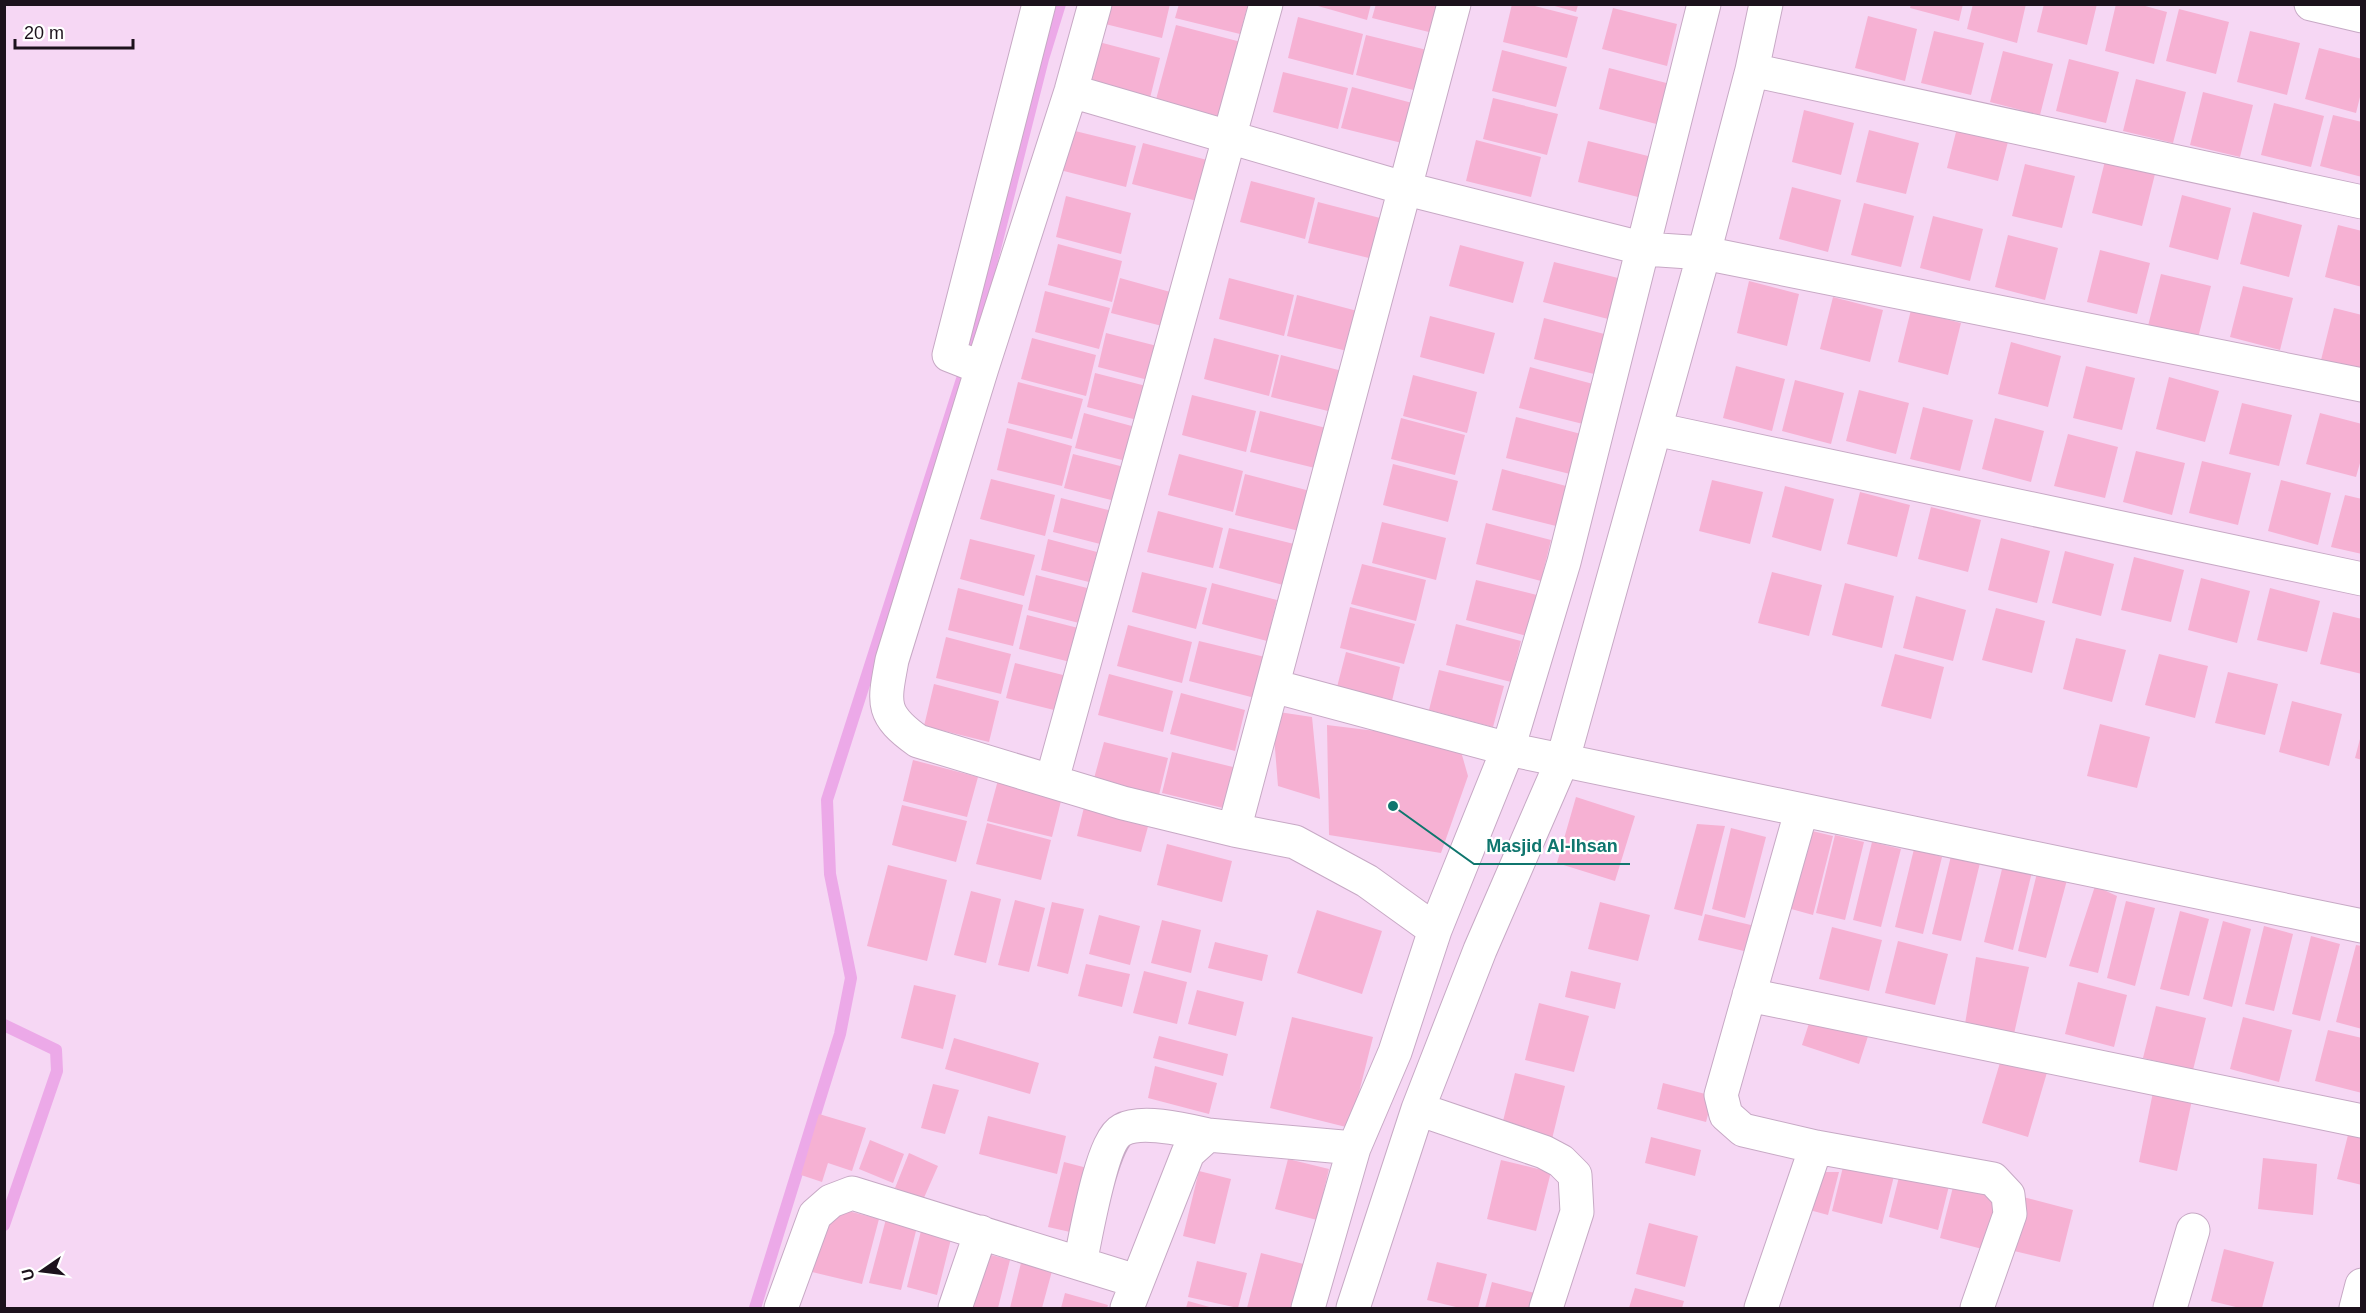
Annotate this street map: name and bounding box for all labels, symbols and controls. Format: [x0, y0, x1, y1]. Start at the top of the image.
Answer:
scale bar [15, 12, 134, 50]
text: 20 m [24, 23, 64, 43]
callout: Masjid Al-Ihsan [1474, 828, 1630, 864]
text: Masjid Al-Ihsan [1486, 836, 1618, 856]
north arrow [12, 1241, 72, 1301]
text: U [18, 1267, 38, 1282]

